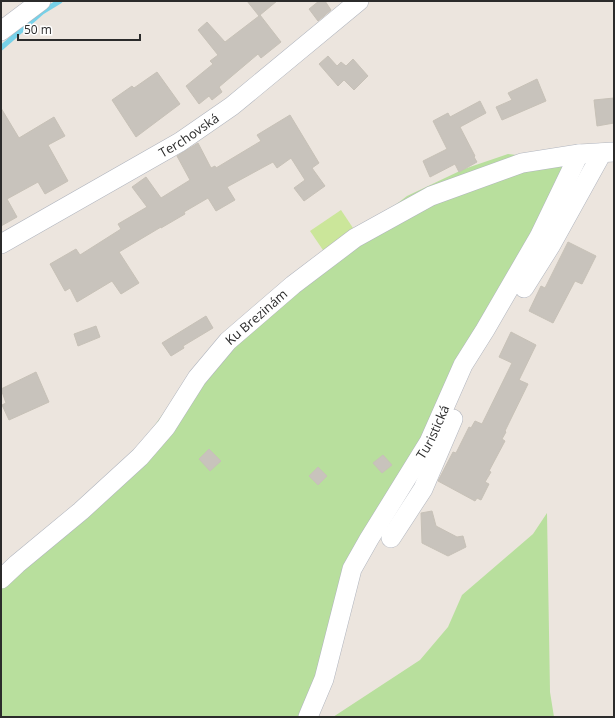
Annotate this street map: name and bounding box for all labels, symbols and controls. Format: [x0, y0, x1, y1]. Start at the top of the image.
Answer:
scale bar [18, 16, 140, 42]
text: 50 m [24, 21, 52, 38]
street label: Terchovská [155, 109, 222, 161]
street label: Ku Brezinám [221, 285, 291, 349]
street label: Turistická [412, 402, 453, 462]

